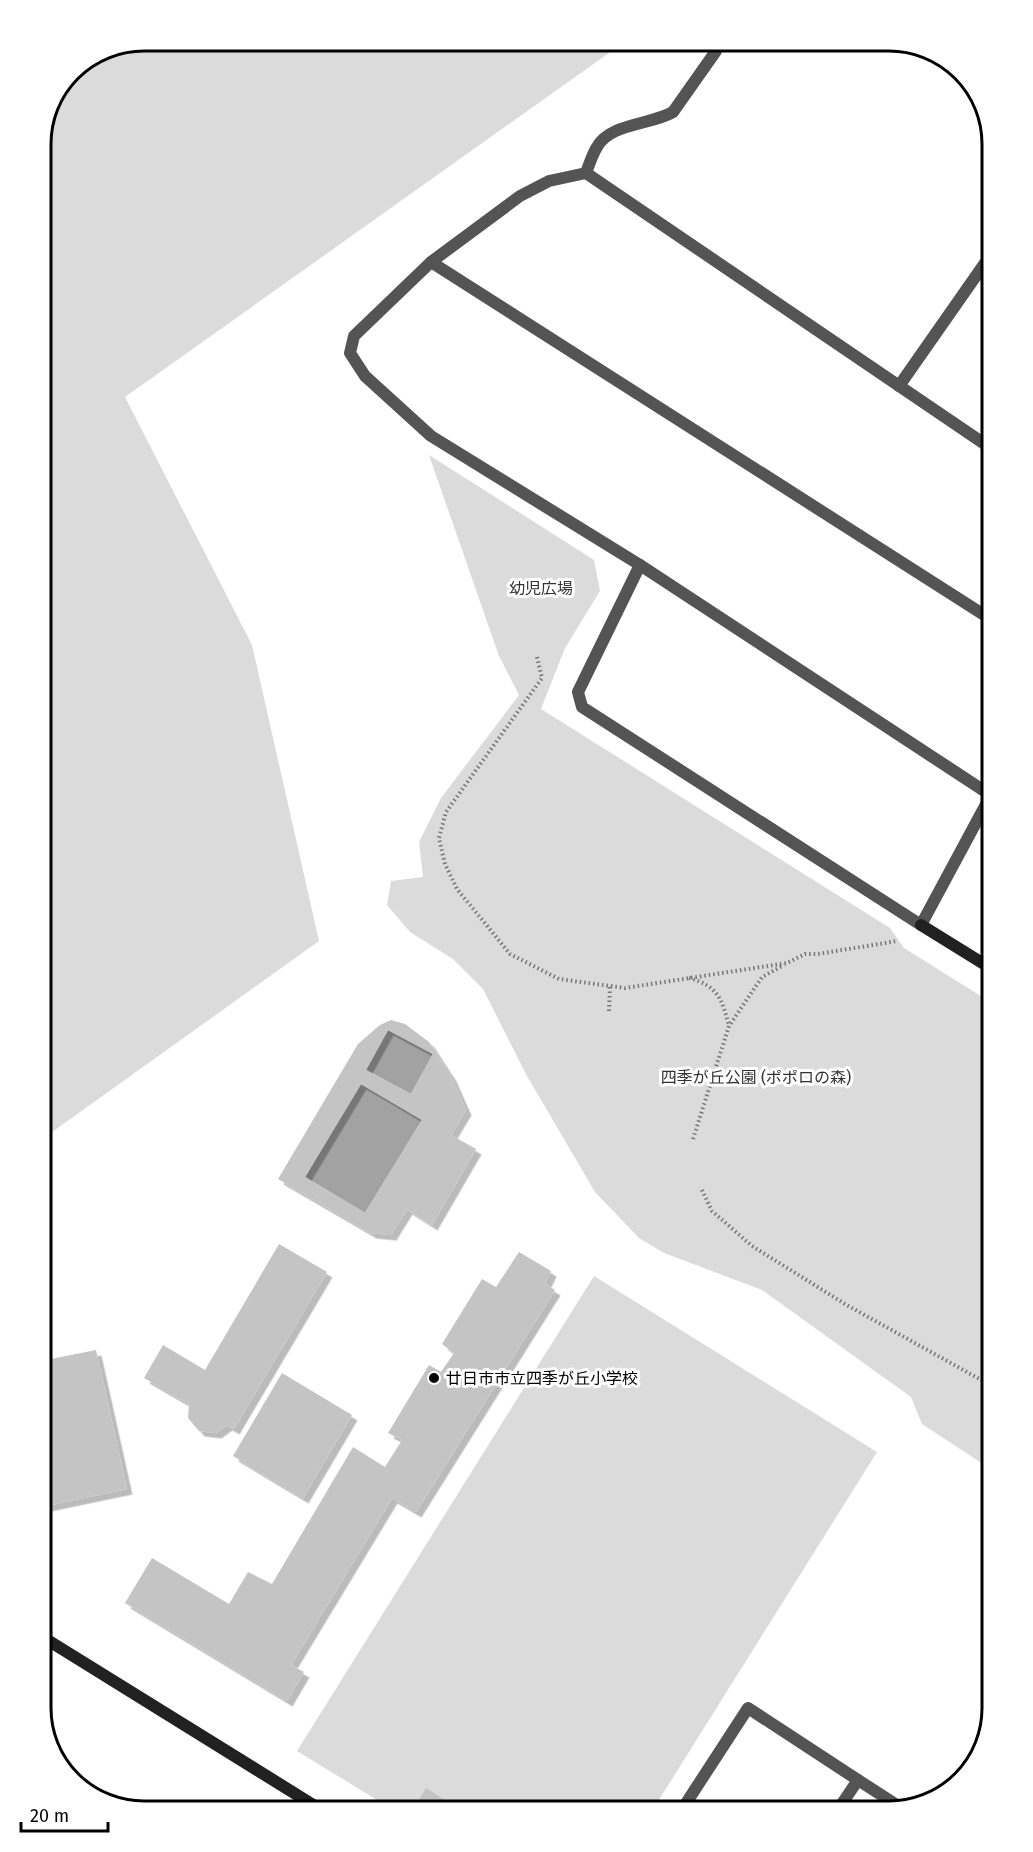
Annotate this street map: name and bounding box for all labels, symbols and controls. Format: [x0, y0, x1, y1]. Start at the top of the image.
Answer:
park label: 幼児広場 [509, 579, 573, 598]
park label: 四季が丘公園 (ポポロの森) [661, 1068, 851, 1087]
place label: 廿日市市立四季が丘小学校 [446, 1369, 638, 1388]
marker: 廿日市市立四季が丘小学校 [427, 1371, 441, 1385]
scale bar [21, 1795, 108, 1833]
text: 20 m [30, 1805, 69, 1827]

